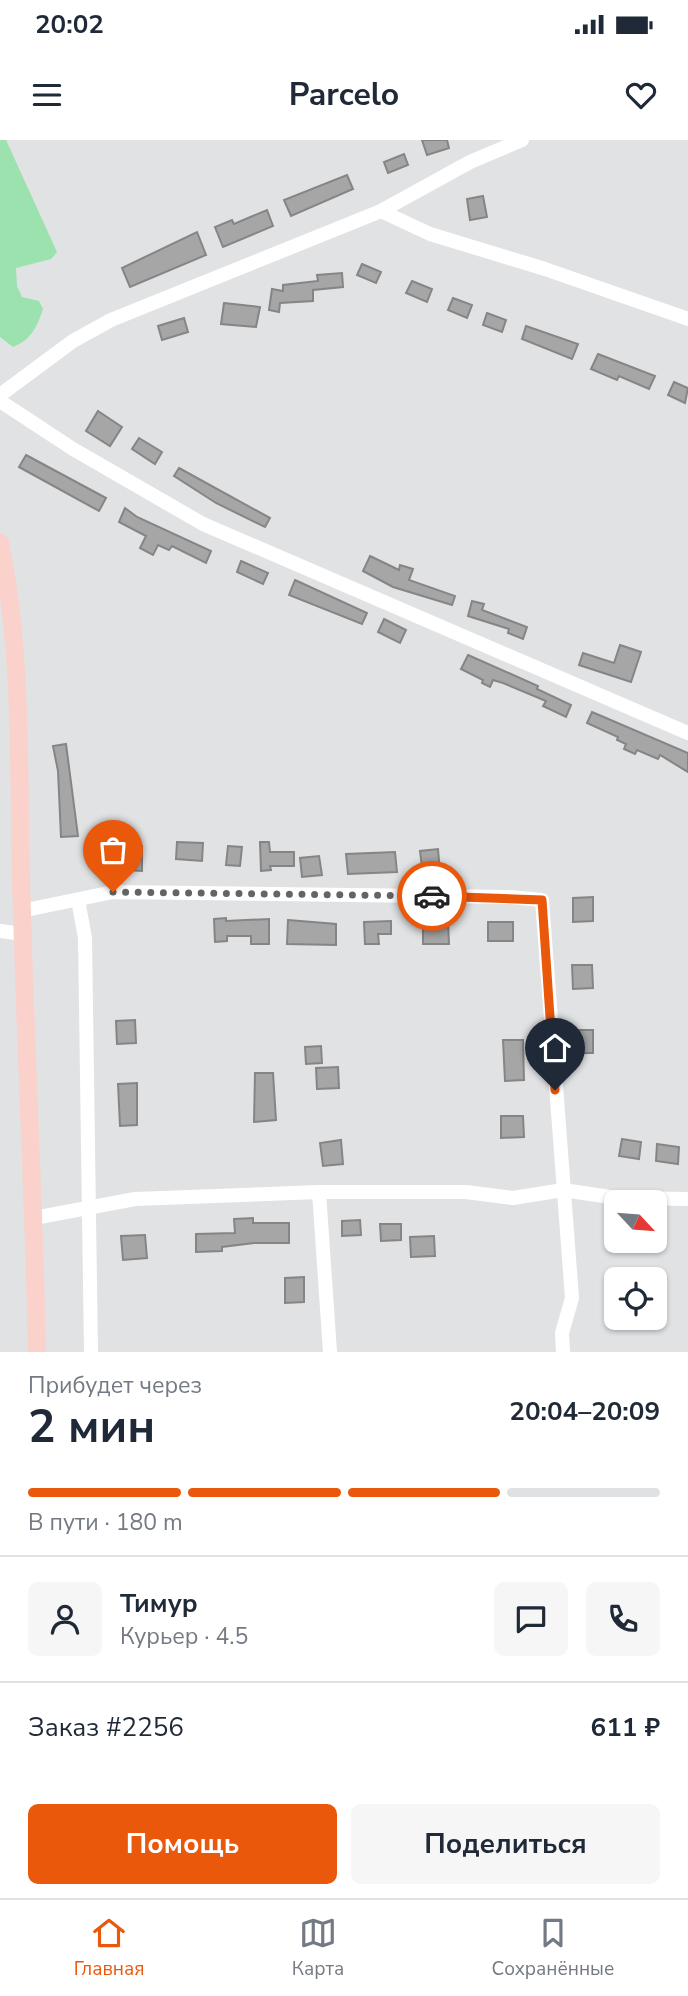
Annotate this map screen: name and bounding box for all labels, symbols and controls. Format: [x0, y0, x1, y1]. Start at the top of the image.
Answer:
text: 20:02 [35, 7, 104, 42]
text: Parcelo [289, 73, 399, 116]
icon: menu [28, 76, 66, 114]
icon: heart [622, 76, 660, 114]
pin [83, 820, 143, 892]
icon: bag [94, 831, 132, 869]
courier [397, 861, 467, 931]
icon: car [413, 877, 451, 915]
pin [525, 1018, 585, 1090]
icon: home [536, 1029, 574, 1067]
north arrow [604, 1190, 667, 1253]
map controls [604, 1190, 667, 1330]
button: locate [604, 1267, 667, 1330]
text: Прибудет через [28, 1370, 202, 1401]
text: 20:04–20:09 [509, 1394, 660, 1429]
text: 2 мин [28, 1395, 155, 1458]
text: В пути · 180 m [28, 1507, 183, 1538]
button: person [28, 1582, 102, 1656]
button: chat [494, 1582, 568, 1656]
button: phone [586, 1582, 660, 1656]
text: Тимур [120, 1586, 198, 1621]
text: Курьер · 4.5 [120, 1621, 248, 1652]
text: Заказ #2256 [28, 1710, 184, 1745]
text: 611 ₽ [591, 1710, 660, 1745]
button: Помощь [28, 1804, 337, 1884]
button: Поделиться [351, 1804, 660, 1884]
tab: Главная [74, 1914, 144, 1982]
tab: Карта [292, 1914, 344, 1982]
tab: Сохранённые [492, 1914, 614, 1982]

